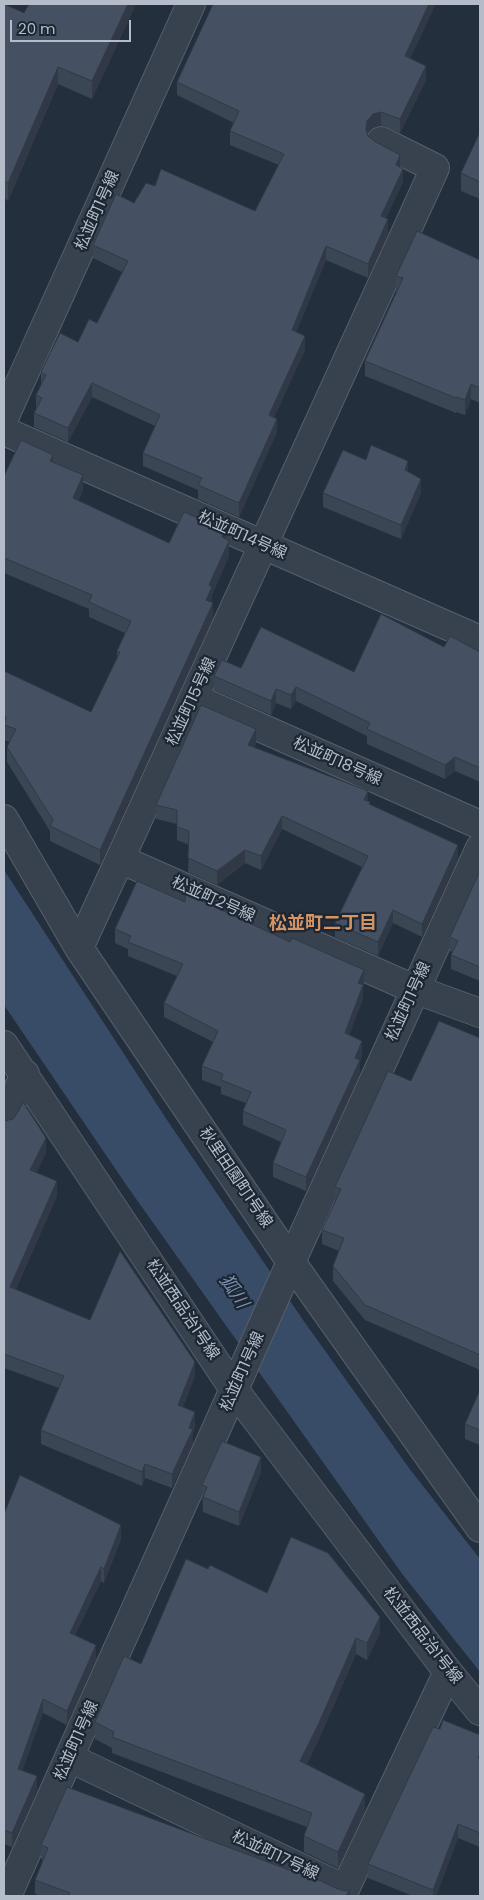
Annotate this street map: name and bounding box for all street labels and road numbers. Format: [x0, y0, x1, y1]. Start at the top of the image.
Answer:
street label: 松並町1号線 [72, 168, 124, 254]
street label: 松並町14号線 [195, 508, 289, 564]
street label: 松並町15号線 [163, 655, 221, 749]
street label: 松並町18号線 [290, 734, 384, 790]
street label: 松並町2号線 [168, 873, 258, 927]
street label: 松並町1号線 [382, 959, 436, 1045]
street label: 秋里田園町1号線 [194, 1124, 276, 1232]
street label: 松並西品治1号線 [141, 1256, 223, 1364]
street label: 松並町1号線 [217, 1329, 269, 1415]
street label: 松並西品治1号線 [378, 1584, 466, 1688]
street label: 松並町1号線 [51, 1698, 103, 1784]
street label: 松並町17号線 [228, 1827, 322, 1885]

